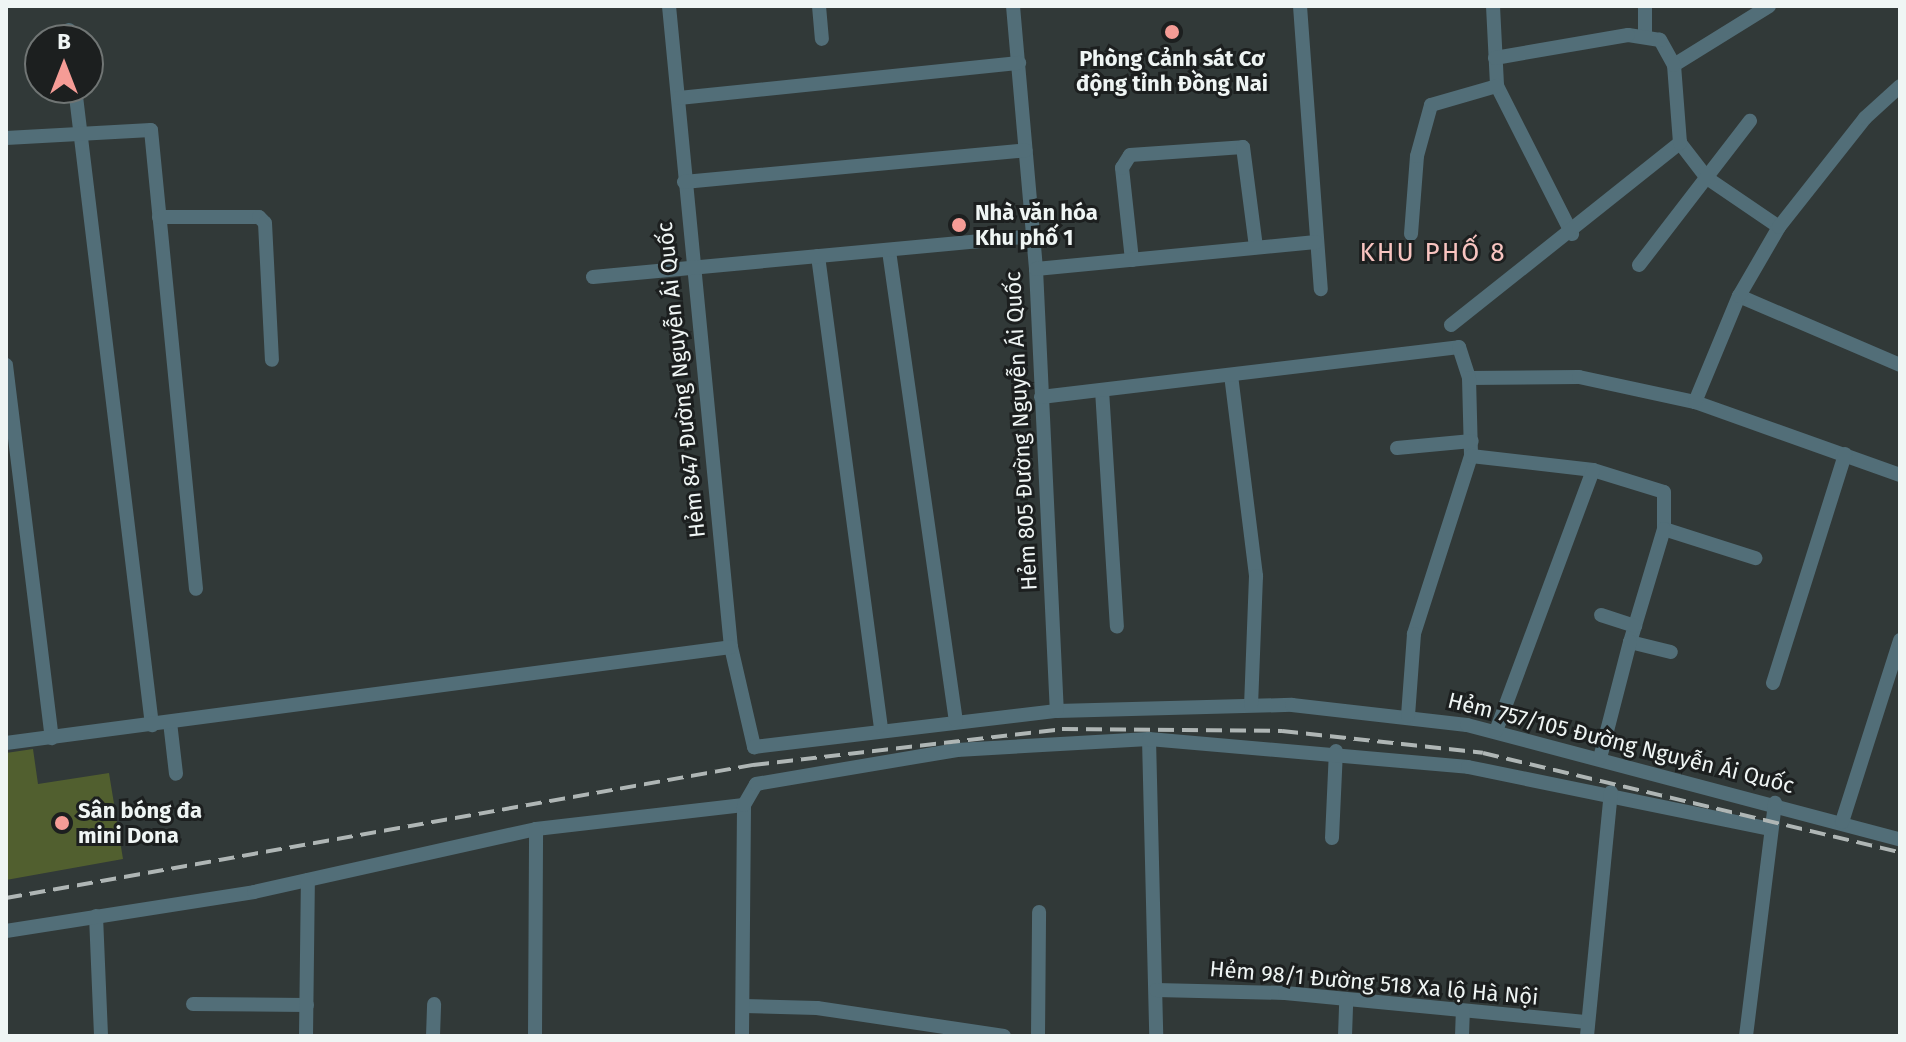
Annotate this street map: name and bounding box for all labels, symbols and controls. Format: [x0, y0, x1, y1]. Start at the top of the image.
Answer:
marker: Phòng Cảnh sát Cơ động tỉnh Đồng Nai [1163, 23, 1181, 41]
north arrow [24, 24, 104, 104]
text: B [57, 28, 71, 55]
place label: Phòng Cảnh sát Cơ động tỉnh Đồng Nai [1076, 45, 1268, 96]
place label: Nhà văn hóa Khu phố 1 [975, 199, 1098, 250]
marker: Nhà văn hóa Khu phố 1 [950, 216, 968, 234]
street label: Hẻm 847 Đường Nguyễn Ái Quốc [651, 221, 711, 539]
district label: KHU PHỐ 8 [1359, 237, 1507, 269]
street label: Hẻm 805 Đường Nguyễn Ái Quốc [999, 271, 1043, 591]
street label: Hẻm 757/105 Đường Nguyễn Ái Quốc [1445, 687, 1797, 799]
place label: Sân bóng đa mini Dona [78, 797, 202, 848]
marker: Sân bóng đa mini Dona [53, 814, 71, 832]
street label: Hẻm 98/1 Đường 518 Xa lộ Hà Nội [1208, 955, 1540, 1011]

